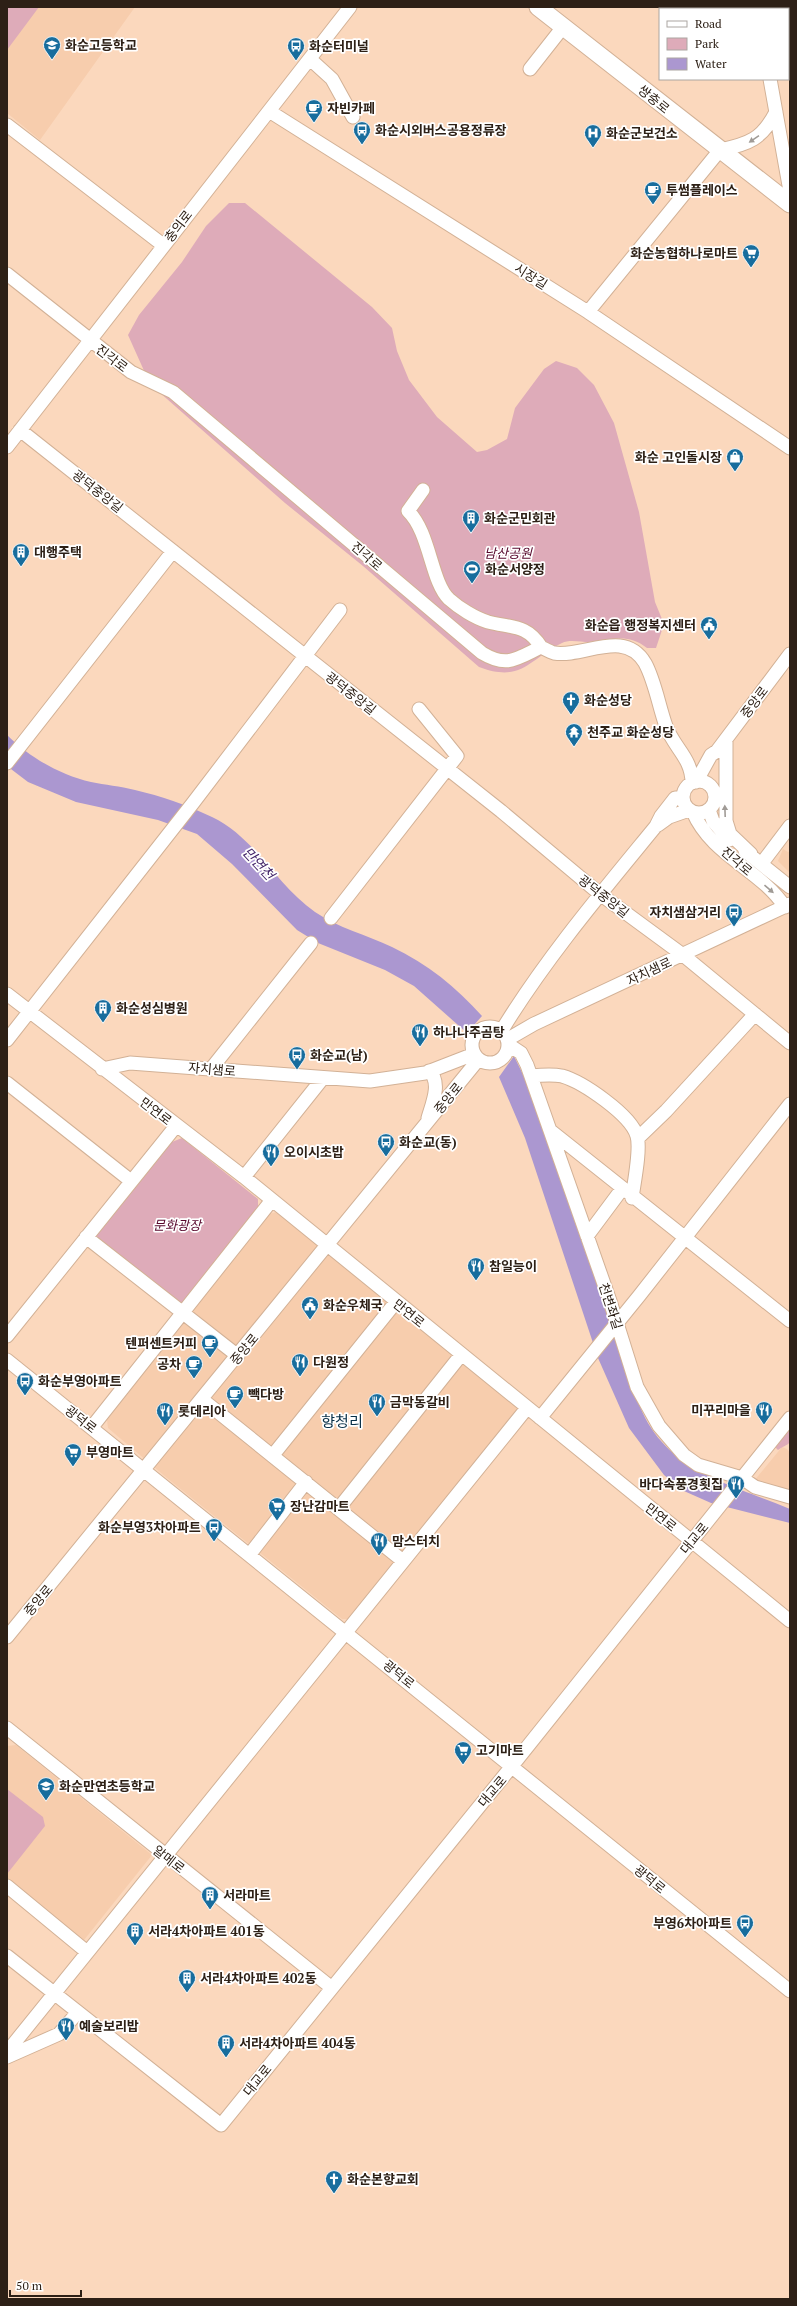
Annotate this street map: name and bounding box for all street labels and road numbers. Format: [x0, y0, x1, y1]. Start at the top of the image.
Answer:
street label: 쌍충로 [634, 81, 674, 117]
street label: 충의로 [160, 206, 196, 246]
street label: 시장길 [511, 259, 551, 293]
street label: 진각로 [92, 340, 132, 376]
street label: 광덕중앙길 [69, 465, 127, 517]
street label: 진각로 [348, 537, 386, 575]
street label: 광덕중앙길 [322, 667, 380, 719]
street label: 중앙로 [736, 682, 772, 722]
street label: 진각로 [717, 843, 757, 879]
street label: 광덕중앙길 [575, 870, 633, 922]
street label: 자치샘로 [624, 953, 675, 989]
street label: 자치샘로 [187, 1058, 237, 1080]
street label: 중앙로 [430, 1078, 466, 1118]
street label: 만연로 [136, 1093, 176, 1129]
street label: 천변좌길 [595, 1280, 627, 1332]
street label: 만연로 [389, 1295, 429, 1331]
street label: 중앙로 [226, 1329, 262, 1369]
street label: 광덕로 [61, 1401, 101, 1437]
street label: 만연로 [641, 1499, 681, 1535]
street label: 대교로 [676, 1518, 712, 1558]
street label: 중앙로 [20, 1580, 56, 1620]
street label: 광덕로 [379, 1656, 419, 1692]
street label: 대교로 [474, 1771, 510, 1811]
street label: 알메로 [149, 1841, 189, 1877]
street label: 광덕로 [630, 1861, 670, 1897]
street label: 대교로 [239, 2060, 275, 2100]

